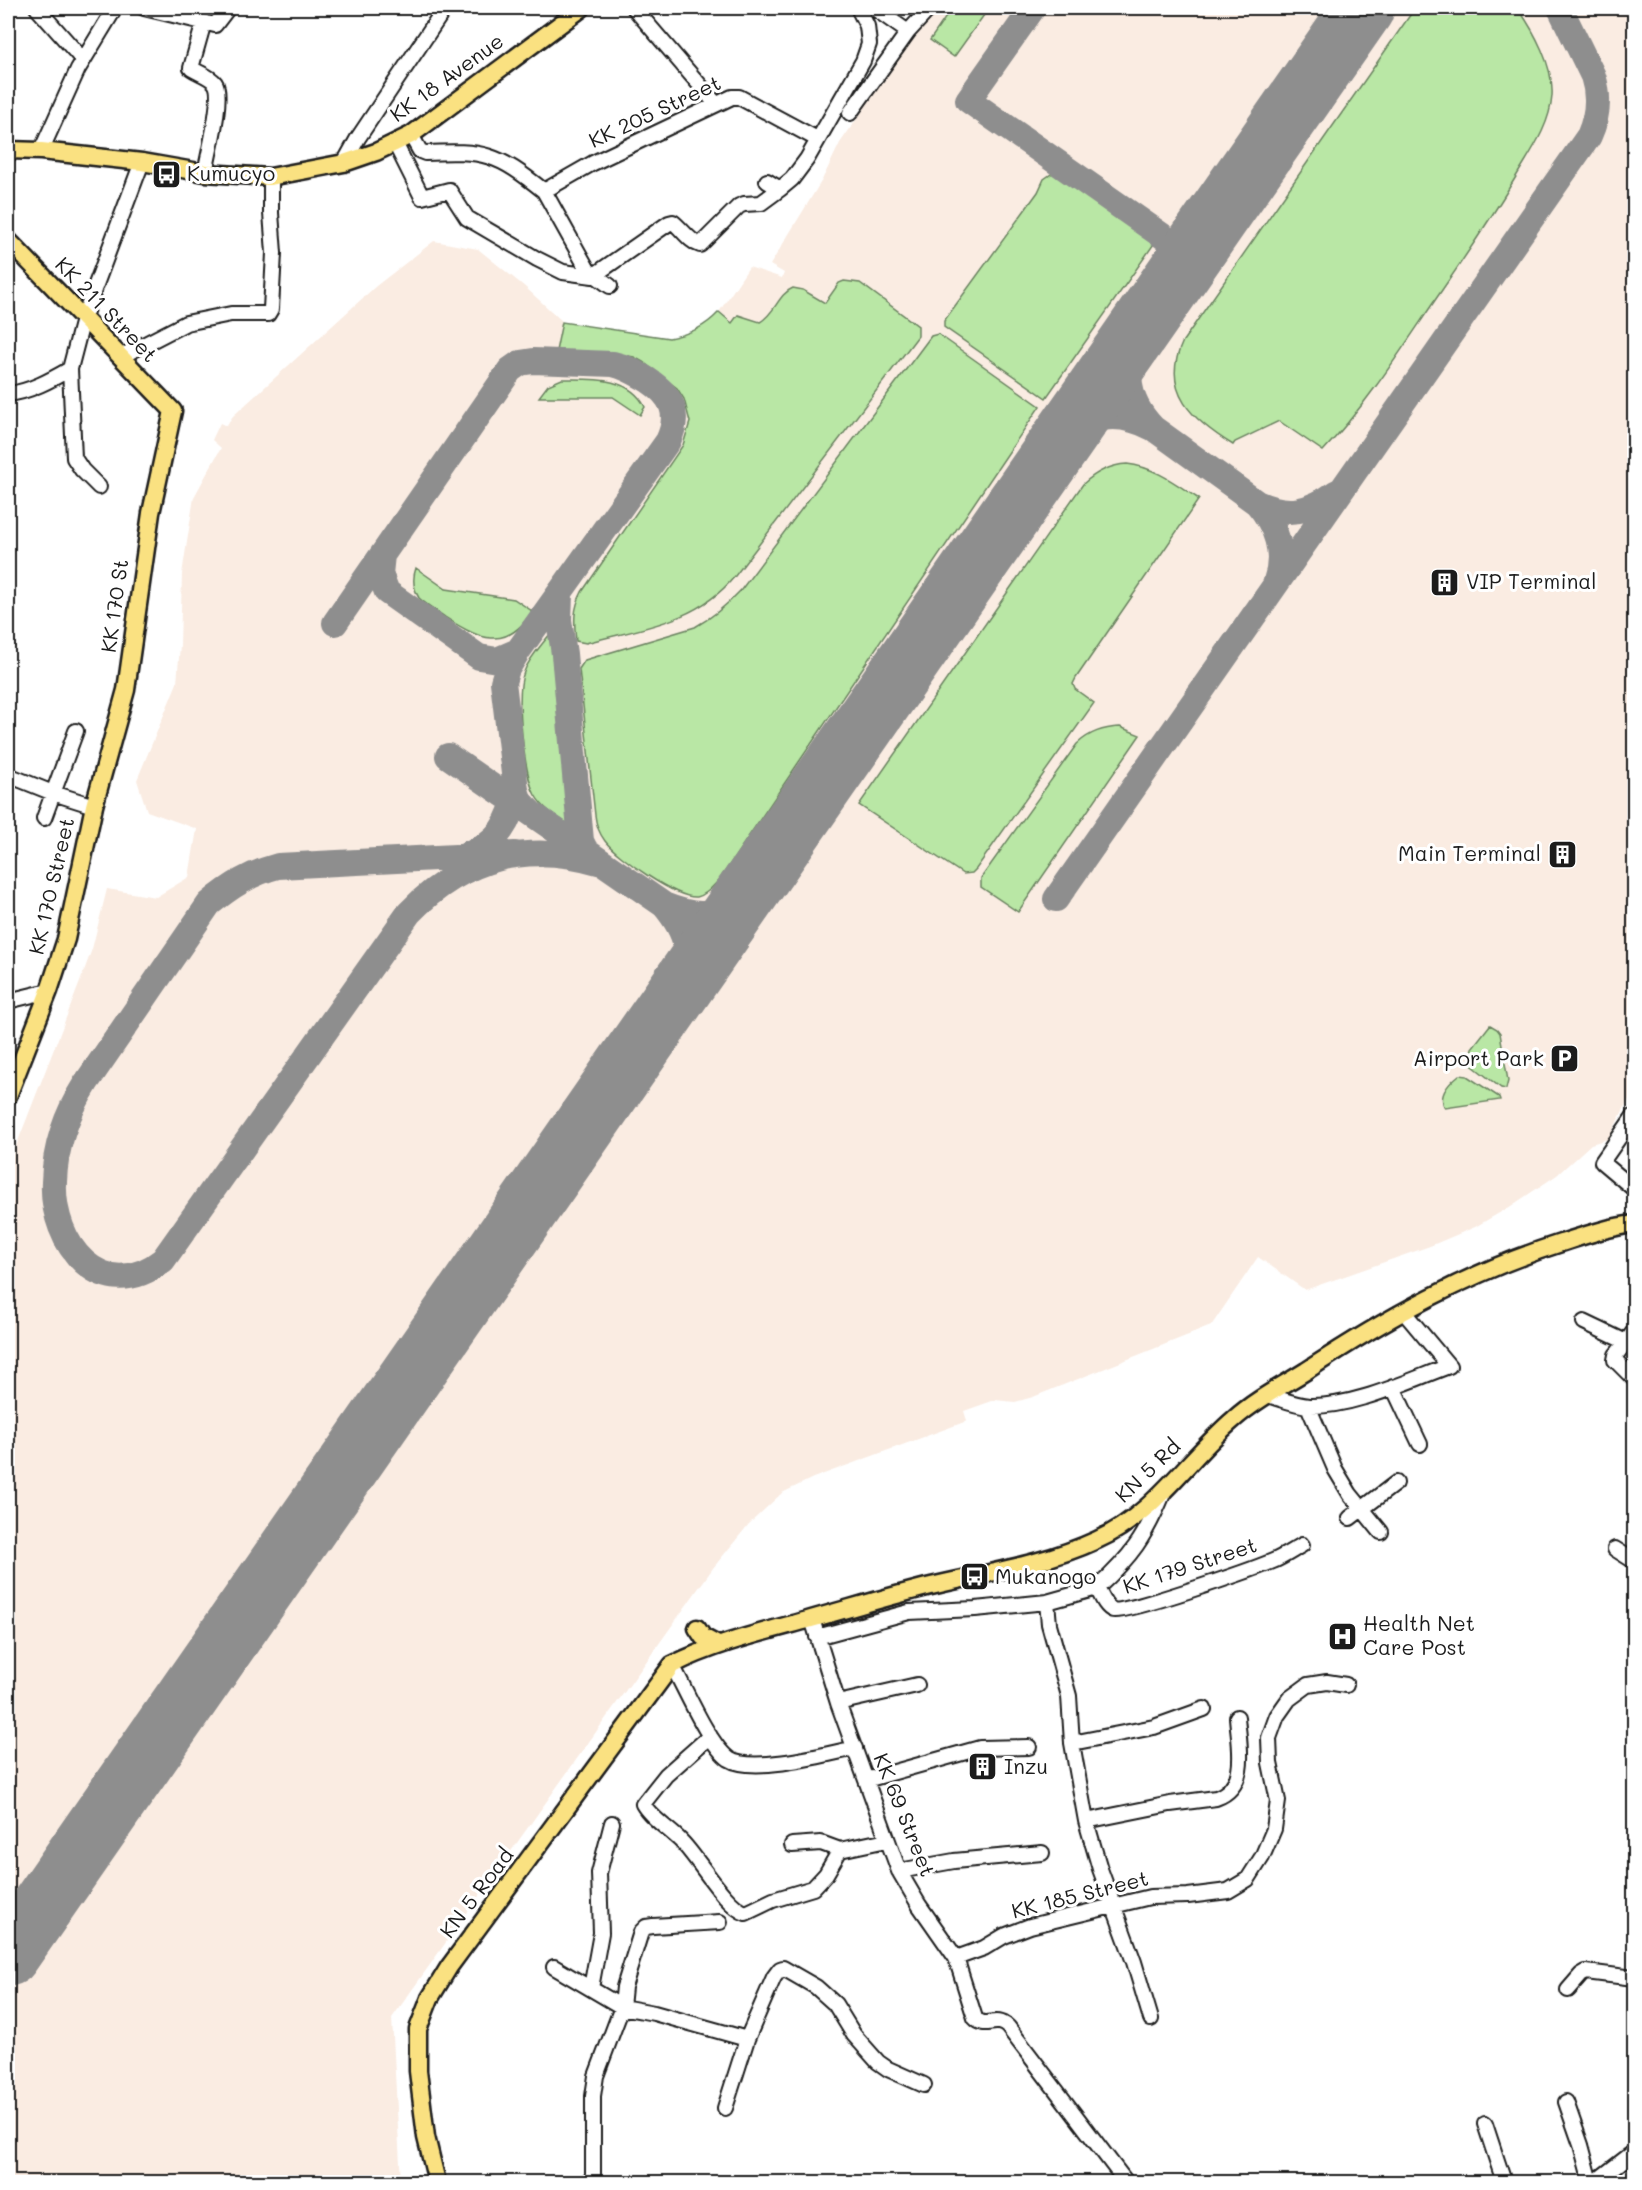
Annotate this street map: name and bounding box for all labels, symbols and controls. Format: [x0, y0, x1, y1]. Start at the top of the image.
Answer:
street label: KK 18 Avenue [384, 27, 508, 127]
street label: KK 205 Street [584, 68, 725, 153]
bus stop icon: Kumucyo [150, 158, 182, 190]
place label: Kumucyo [187, 159, 275, 186]
street label: KK 211 Street [50, 251, 164, 367]
street label: KK 170 St [94, 557, 133, 654]
building icon: VIP Terminal [1429, 566, 1461, 598]
place label: VIP Terminal [1466, 567, 1597, 594]
street label: KK 170 Street [22, 815, 79, 957]
building icon: Main Terminal [1546, 838, 1578, 870]
place label: Main Terminal [1398, 839, 1541, 866]
parking icon: Airport Park [1549, 1043, 1581, 1075]
place label: Airport Park [1413, 1044, 1544, 1071]
street label: KN 5 Rd [1109, 1432, 1185, 1508]
street label: KK 179 Street [1119, 1530, 1260, 1599]
bus stop icon: Mukanogo [958, 1561, 990, 1593]
place label: Mukanogo [995, 1562, 1096, 1589]
place label: Health Net Care Post [1363, 1609, 1475, 1660]
hospital icon: Health Net Care Post [1326, 1620, 1358, 1652]
street label: KK 69 Street [868, 1749, 942, 1880]
building icon: Inzu [967, 1751, 999, 1783]
place label: Inzu [1004, 1752, 1048, 1779]
street label: KN 5 Road [433, 1842, 519, 1943]
street label: KK 185 Street [1008, 1863, 1151, 1924]

